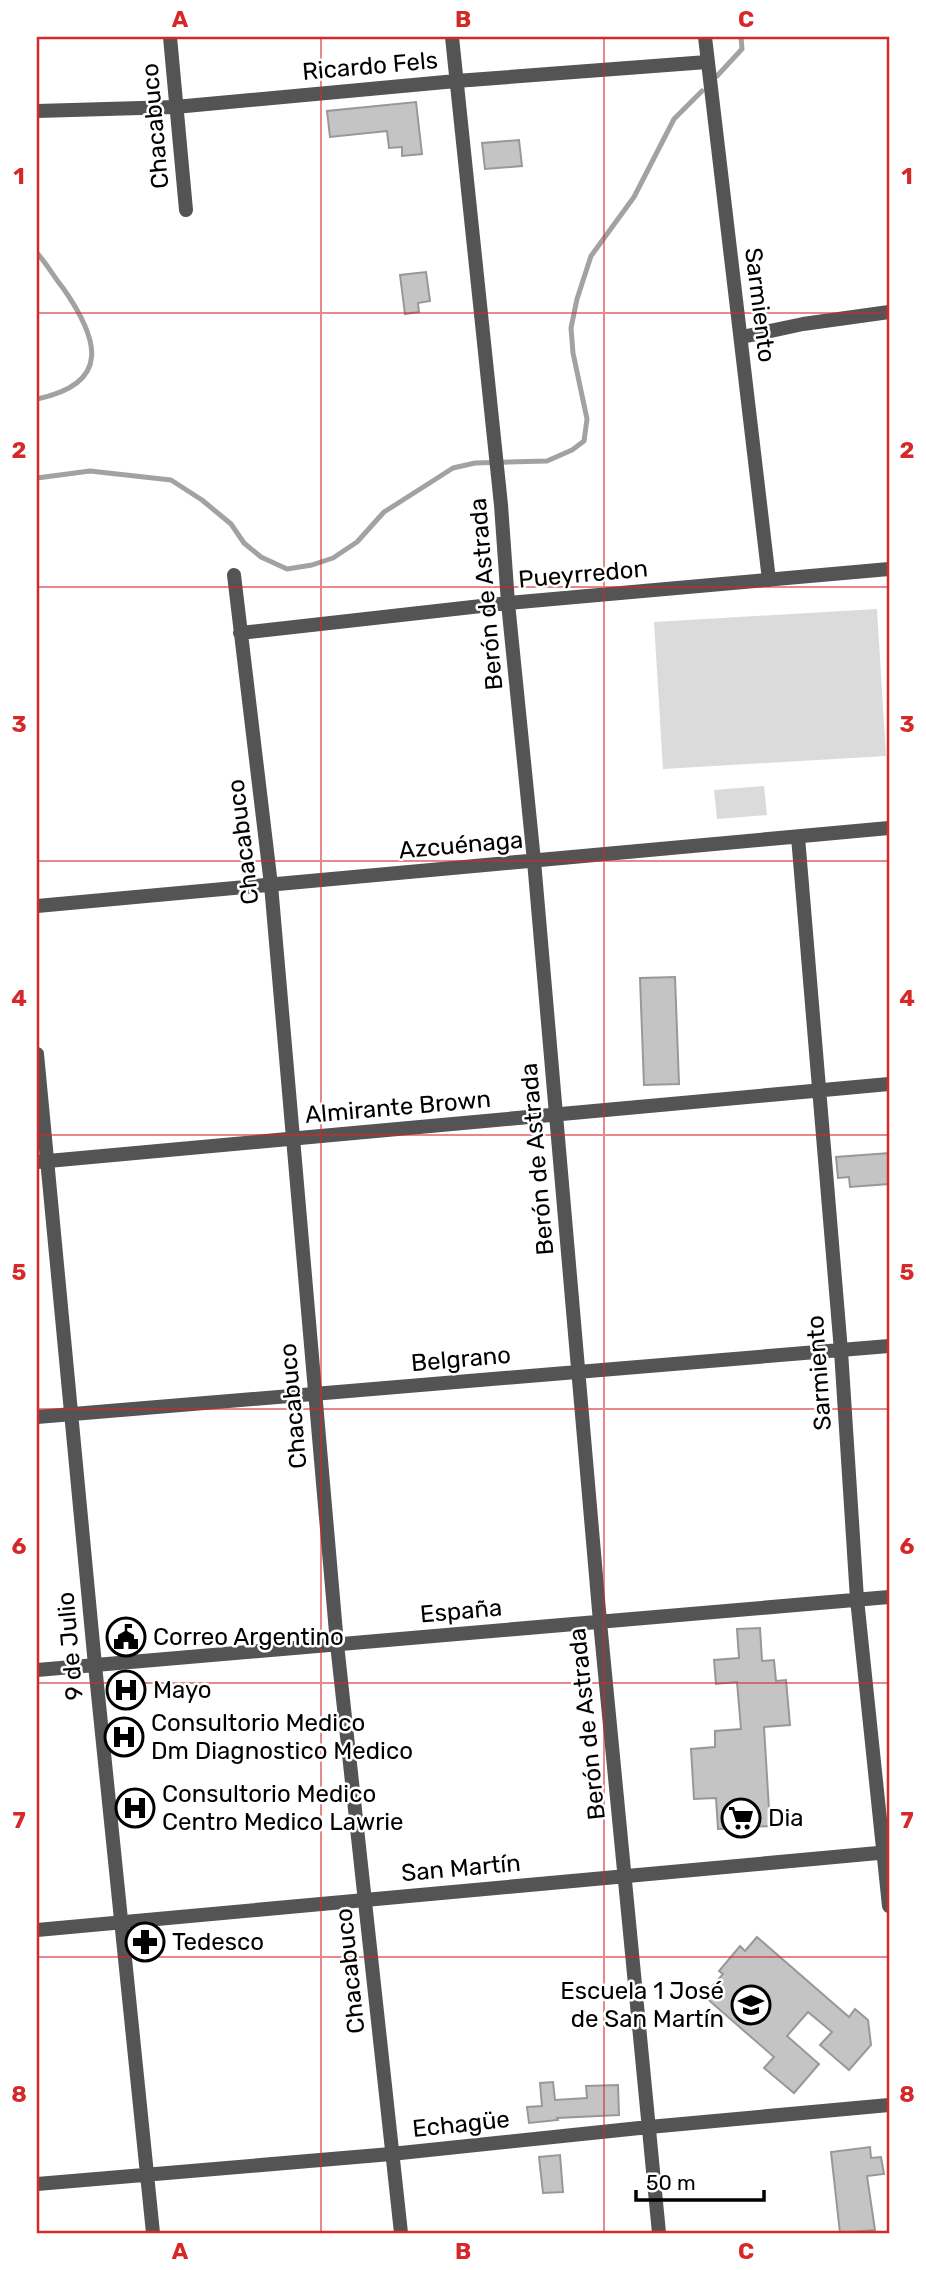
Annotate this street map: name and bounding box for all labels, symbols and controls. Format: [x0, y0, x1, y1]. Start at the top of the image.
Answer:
text: A [172, 5, 189, 33]
text: B [455, 5, 471, 33]
text: C [738, 5, 754, 33]
street label: Ricardo Fels [301, 46, 439, 86]
street label: Chacabuco [136, 62, 174, 190]
text: 1 [13, 162, 25, 190]
text: 1 [901, 162, 913, 190]
street label: Sarmiento [739, 246, 781, 364]
text: 2 [12, 436, 26, 464]
text: 2 [900, 436, 914, 464]
street label: Berón de Astrada [464, 497, 508, 691]
street label: Pueyrredon [517, 554, 649, 594]
text: 3 [11, 710, 27, 738]
text: 3 [899, 710, 915, 738]
street label: Chacabuco [221, 778, 265, 906]
street label: Azcuénaga [398, 826, 524, 864]
text: 4 [11, 984, 27, 1012]
text: 4 [899, 984, 915, 1012]
street label: Berón de Astrada [515, 1062, 559, 1256]
street label: Almirante Brown [304, 1085, 492, 1129]
text: 5 [12, 1258, 27, 1286]
text: 5 [900, 1258, 915, 1286]
street label: Sarmiento [801, 1314, 837, 1432]
street label: Belgrano [410, 1341, 512, 1377]
street label: Chacabuco [274, 1342, 312, 1470]
text: 6 [12, 1532, 27, 1560]
text: 6 [900, 1532, 915, 1560]
street label: 9 de Julio [51, 1591, 89, 1701]
street label: España [419, 1593, 503, 1629]
public building icon: Correo Argentino [105, 1616, 147, 1658]
place label: Correo Argentino [153, 1623, 344, 1651]
street label: Berón de Astrada [563, 1627, 611, 1821]
hospital icon: Mayo [105, 1669, 147, 1711]
place label: Mayo [153, 1676, 212, 1704]
place label: Consultorio Medico Dm Diagnostico Medico [151, 1709, 413, 1765]
hospital icon: Consultorio Medico Dm Diagnostico Medico [103, 1716, 145, 1758]
place label: Consultorio Medico Centro Medico Lawrie [162, 1780, 404, 1836]
hospital icon: Consultorio Medico Centro Medico Lawrie [114, 1787, 156, 1829]
supermarket icon: Dia [720, 1797, 762, 1839]
place label: Dia [768, 1804, 804, 1832]
text: 7 [12, 1806, 26, 1834]
text: 7 [900, 1806, 914, 1834]
street label: San Martín [400, 1849, 522, 1887]
street label: Chacabuco [329, 1907, 371, 2035]
pharmacy icon: Tedesco [124, 1921, 166, 1963]
place label: Tedesco [172, 1928, 264, 1956]
place label: Escuela 1 José de San Martín [560, 1977, 724, 2033]
school or university icon: Escuela 1 José de San Martín [730, 1984, 772, 2026]
text: 8 [11, 2080, 27, 2108]
text: 8 [899, 2080, 915, 2108]
street label: Echagüe [411, 2105, 511, 2143]
scale bar [636, 2158, 763, 2202]
text: 50 m [646, 2170, 696, 2195]
text: A [172, 2237, 189, 2265]
text: B [455, 2237, 471, 2265]
text: C [738, 2237, 754, 2265]

